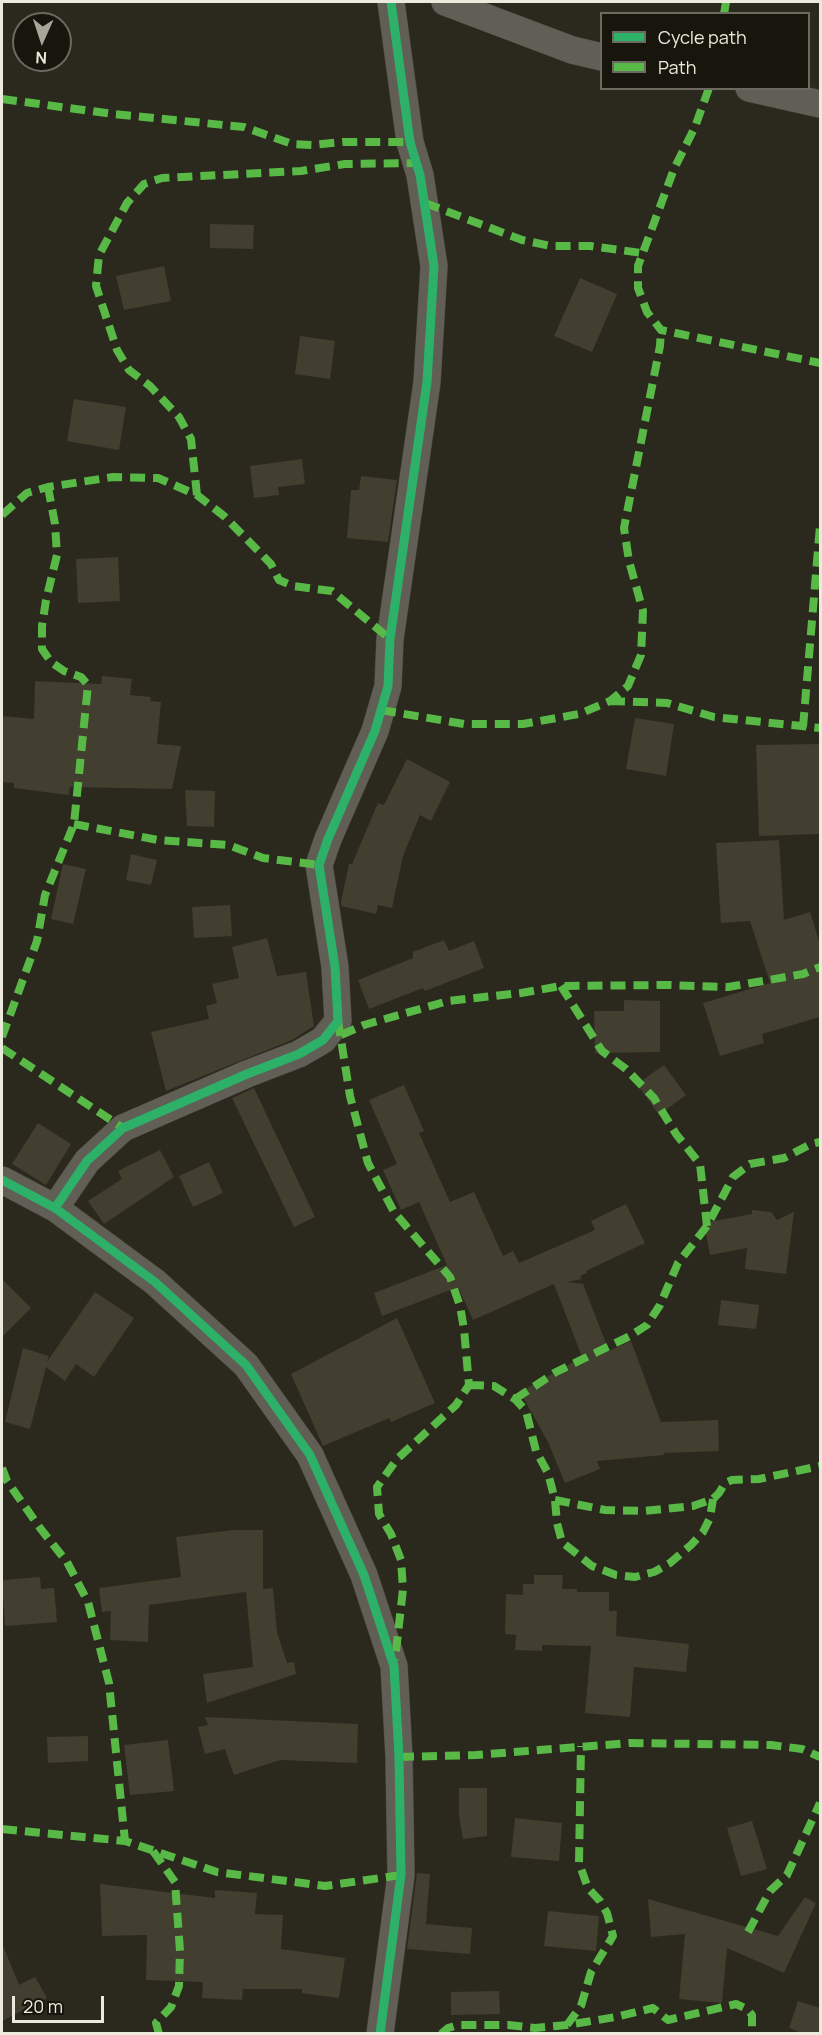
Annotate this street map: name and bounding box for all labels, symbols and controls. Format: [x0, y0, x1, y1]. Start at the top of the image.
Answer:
north arrow [12, 12, 72, 72]
legend [600, 12, 810, 90]
text: Cycle path [658, 25, 747, 49]
text: N [35, 47, 47, 69]
text: Path [658, 55, 696, 79]
scale bar [15, 1984, 106, 2022]
text: 20 m [23, 1994, 63, 2018]

